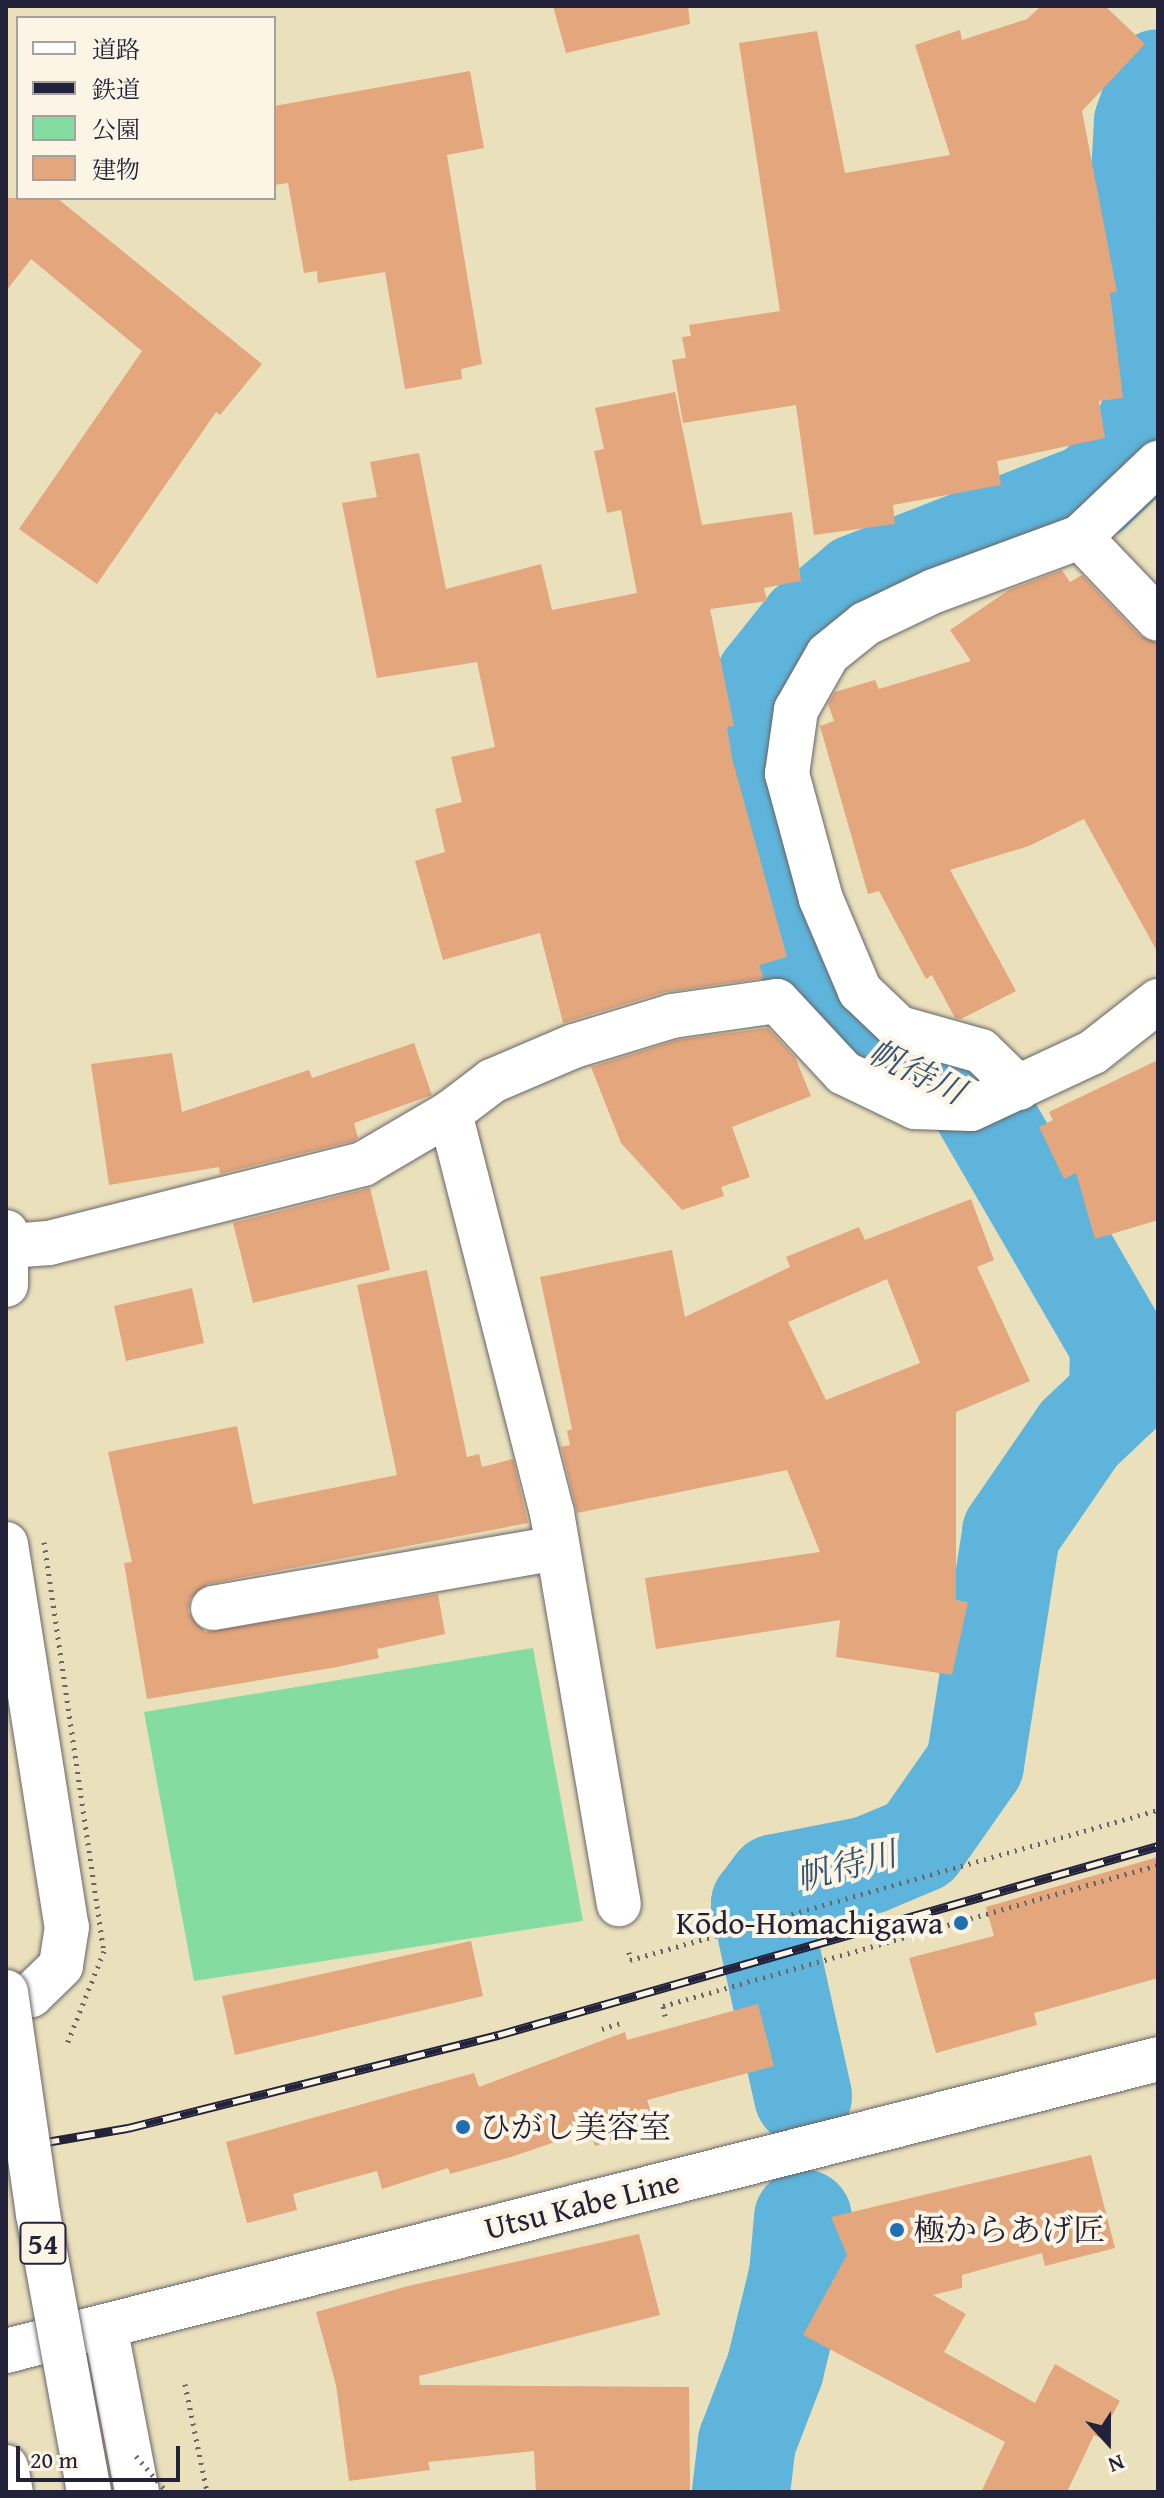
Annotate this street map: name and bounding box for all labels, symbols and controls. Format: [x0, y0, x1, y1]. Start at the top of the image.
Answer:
legend [16, 16, 276, 200]
text: 道路 [92, 32, 140, 67]
text: 鉄道 [92, 72, 140, 107]
text: 公園 [92, 112, 140, 147]
text: 建物 [92, 152, 140, 187]
water label: 帆待川 [862, 1030, 972, 1112]
water label: 帆待川 [791, 1832, 901, 1898]
place label: Kōdo-Homachigawa [676, 1904, 943, 1942]
marker: Kōdo-Homachigawa [950, 1912, 972, 1934]
place label: ひがし美容室 [479, 2108, 671, 2146]
marker: ひがし美容室 [454, 2118, 472, 2136]
street label: Utsu Kabe Line [480, 2162, 684, 2248]
place label: 極からあげ匠 [913, 2211, 1105, 2249]
road number: 54 [19, 2217, 67, 2269]
marker: 極からあげ匠 [888, 2221, 906, 2239]
north arrow [1068, 2402, 1148, 2482]
scale bar [20, 2430, 184, 2480]
text: 20 m [30, 2442, 78, 2477]
text: N [1104, 2447, 1129, 2482]

